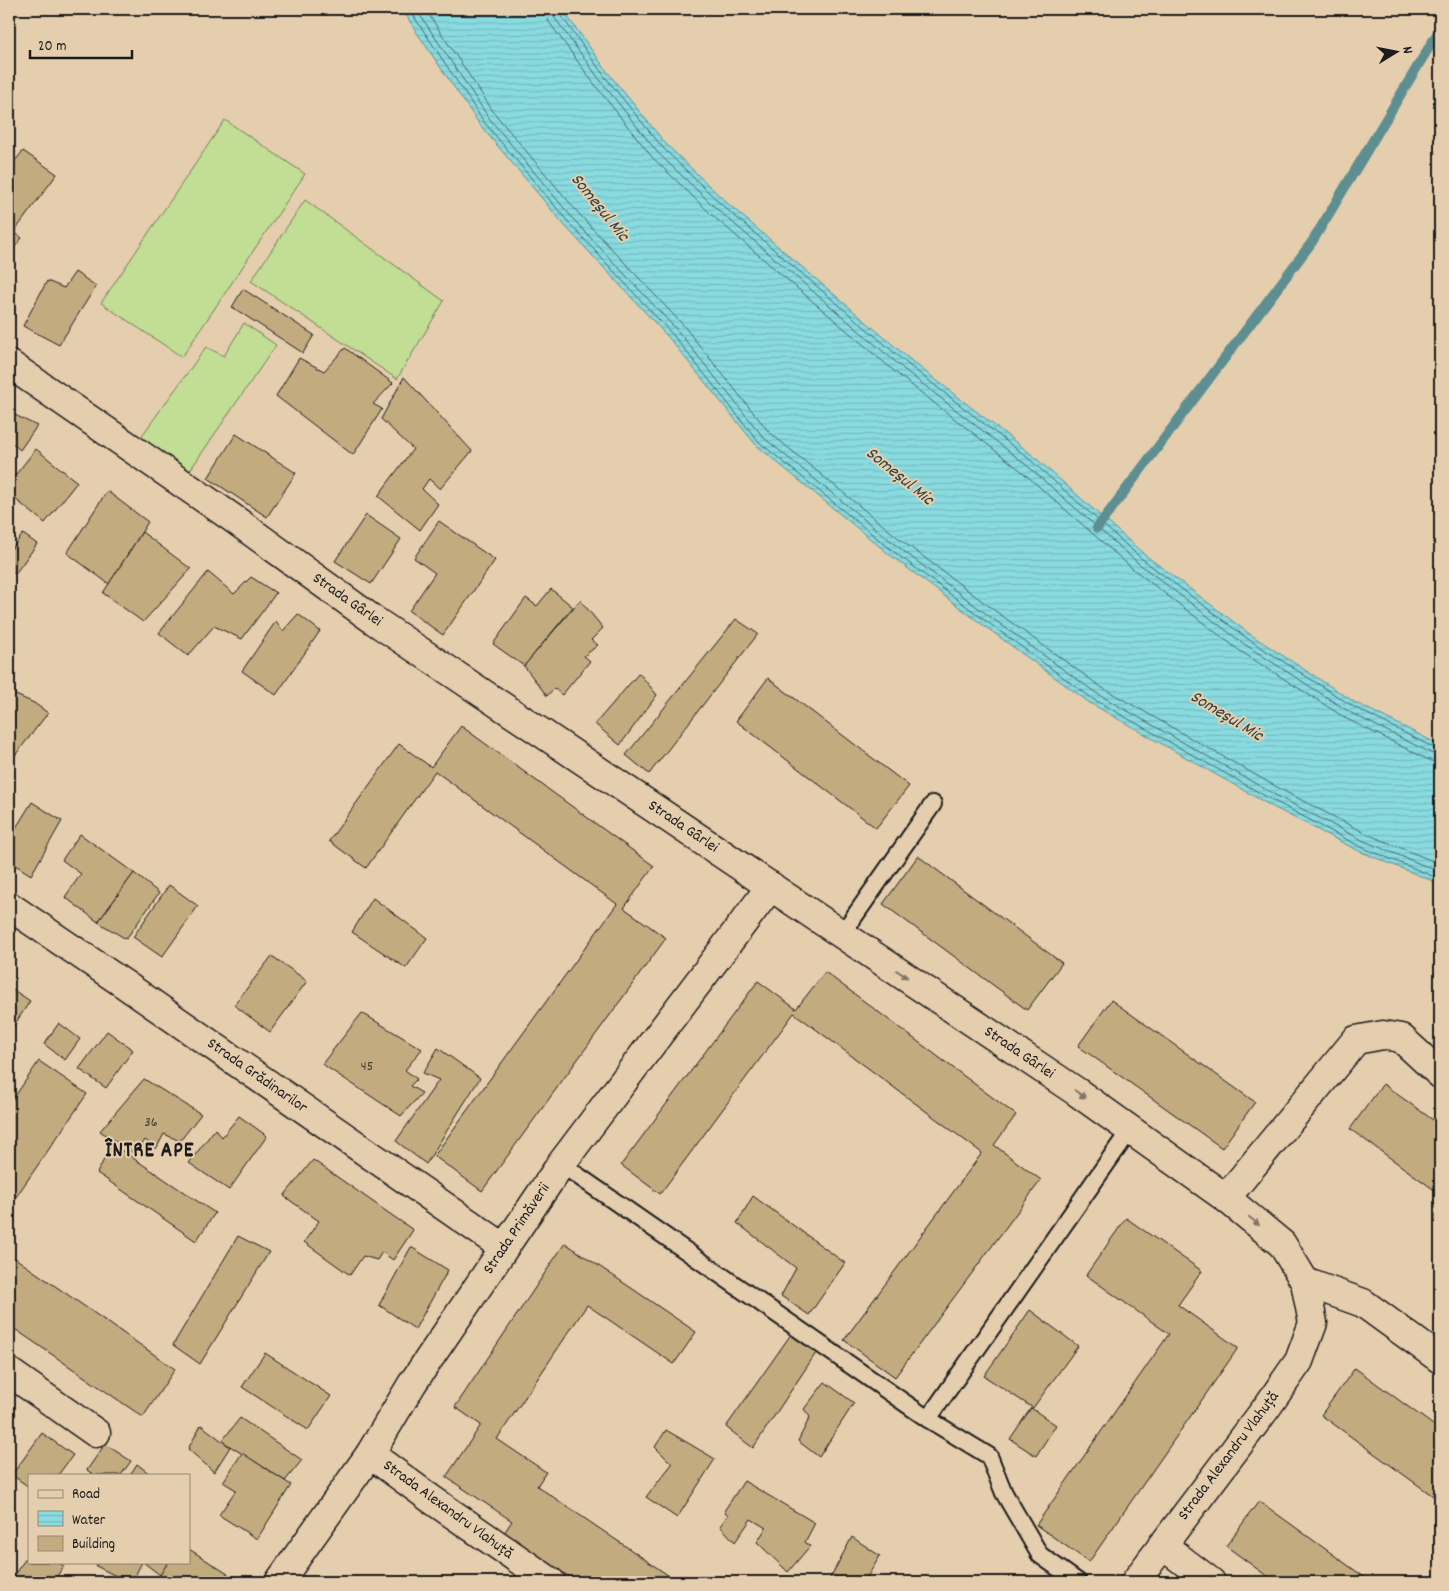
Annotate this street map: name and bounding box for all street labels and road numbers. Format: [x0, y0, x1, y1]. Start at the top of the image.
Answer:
street label: Strada Gârlei [307, 567, 387, 633]
street label: Strada Gârlei [643, 795, 723, 859]
street label: Strada Gârlei [979, 1021, 1059, 1085]
street label: Strada Grădinarilor [202, 1033, 312, 1119]
street label: Strada Primăverii [478, 1179, 556, 1279]
street label: Strada Alexandru Vlahuță [1173, 1387, 1285, 1525]
street label: Strada Alexandru Vlahuță [378, 1455, 518, 1565]

